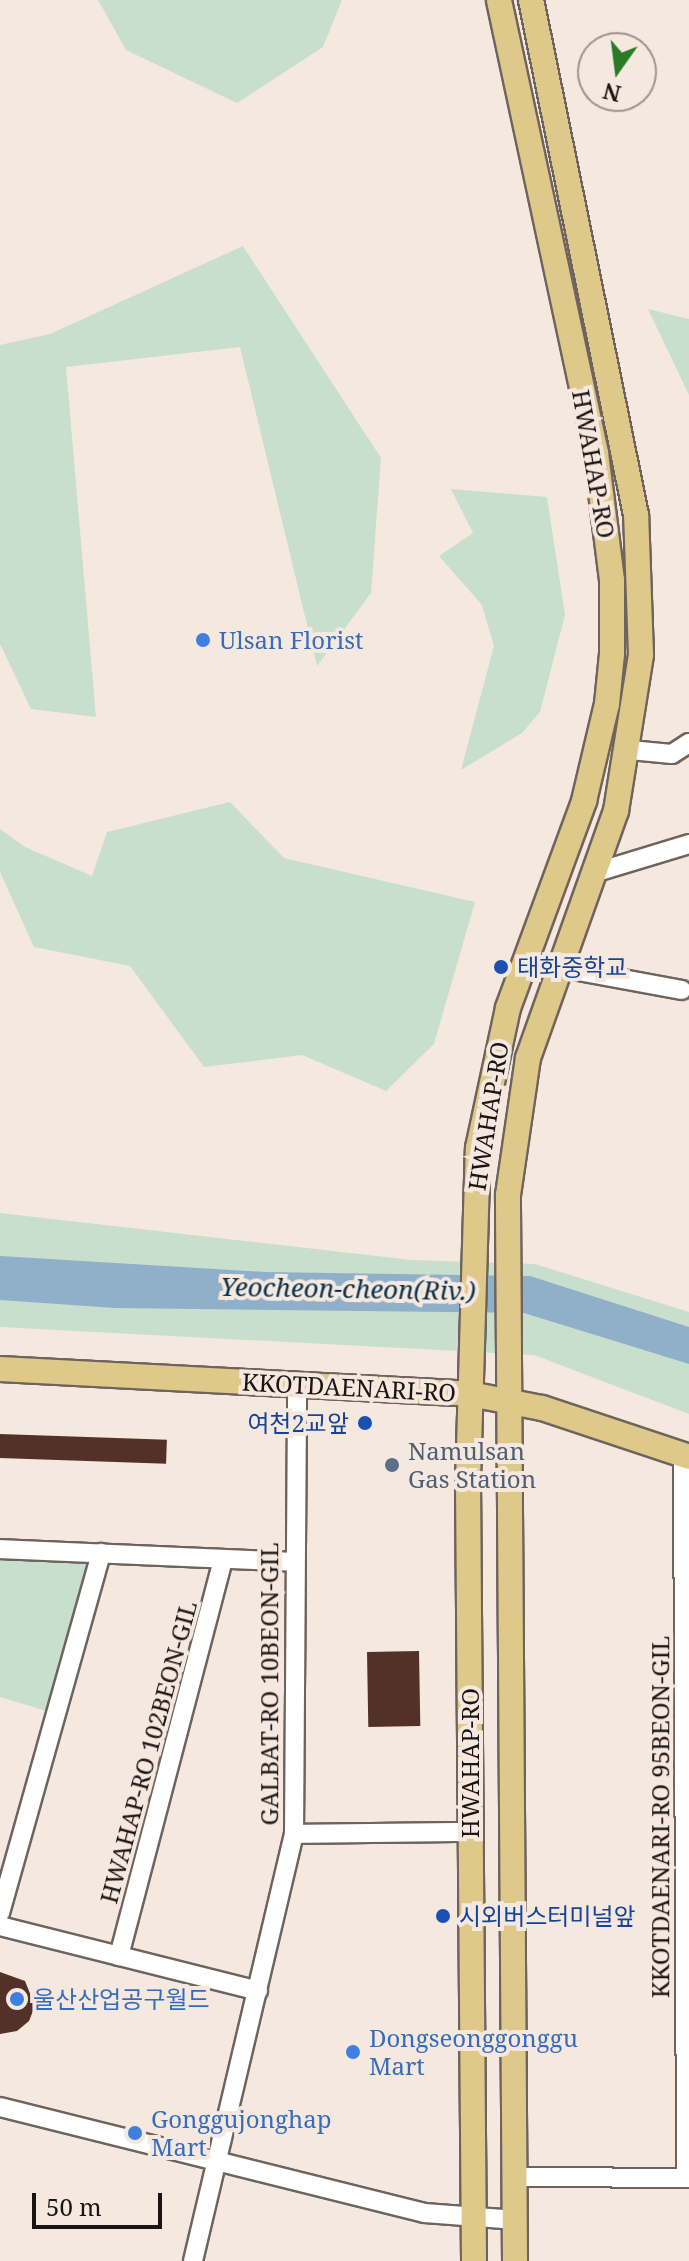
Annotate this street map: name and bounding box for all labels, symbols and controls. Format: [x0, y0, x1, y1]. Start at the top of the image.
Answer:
north arrow [577, 32, 657, 112]
text: N [600, 77, 624, 110]
street label: HWAHAP-RO [567, 387, 621, 541]
place label: Ulsan Florist [219, 626, 363, 654]
marker: Ulsan Florist [194, 631, 212, 649]
place label: 태화중학교 [517, 953, 627, 981]
marker: 태화중학교 [492, 958, 510, 976]
street label: HWAHAP-RO [462, 1039, 514, 1193]
water label: Yeocheon-cheon(Riv.) [220, 1271, 476, 1307]
street label: KKOTDAENARI-RO [241, 1367, 457, 1407]
place label: 여천2교앞 [247, 1409, 349, 1437]
marker: 여천2교앞 [356, 1414, 374, 1432]
place label: Namulsan Gas Station [408, 1437, 536, 1493]
marker: Namulsan Gas Station [383, 1456, 401, 1474]
street label: GALBAT-RO 10BEON-GIL [255, 1542, 283, 1826]
street label: HWAHAP-RO 102BEON-GIL [94, 1598, 202, 1906]
street label: KKOTDAENARI-RO 95BEON-GIL [646, 1636, 674, 1998]
street label: HWAHAP-RO [456, 1688, 484, 1838]
place label: 시외버스터미널앞 [459, 1902, 636, 1930]
marker: 시외버스터미널앞 [434, 1907, 452, 1925]
place label: 울산산업공구월드 [33, 1985, 210, 2013]
marker: 울산산업공구월드 [8, 1990, 26, 2008]
place label: Dongseonggonggu Mart [369, 2024, 578, 2080]
marker: Dongseonggonggu Mart [344, 2043, 362, 2061]
place label: Gonggujonghap Mart [151, 2105, 331, 2161]
marker: Gonggujonghap Mart [126, 2124, 144, 2142]
scale bar [36, 2177, 166, 2227]
text: 50 m [46, 2190, 102, 2223]

